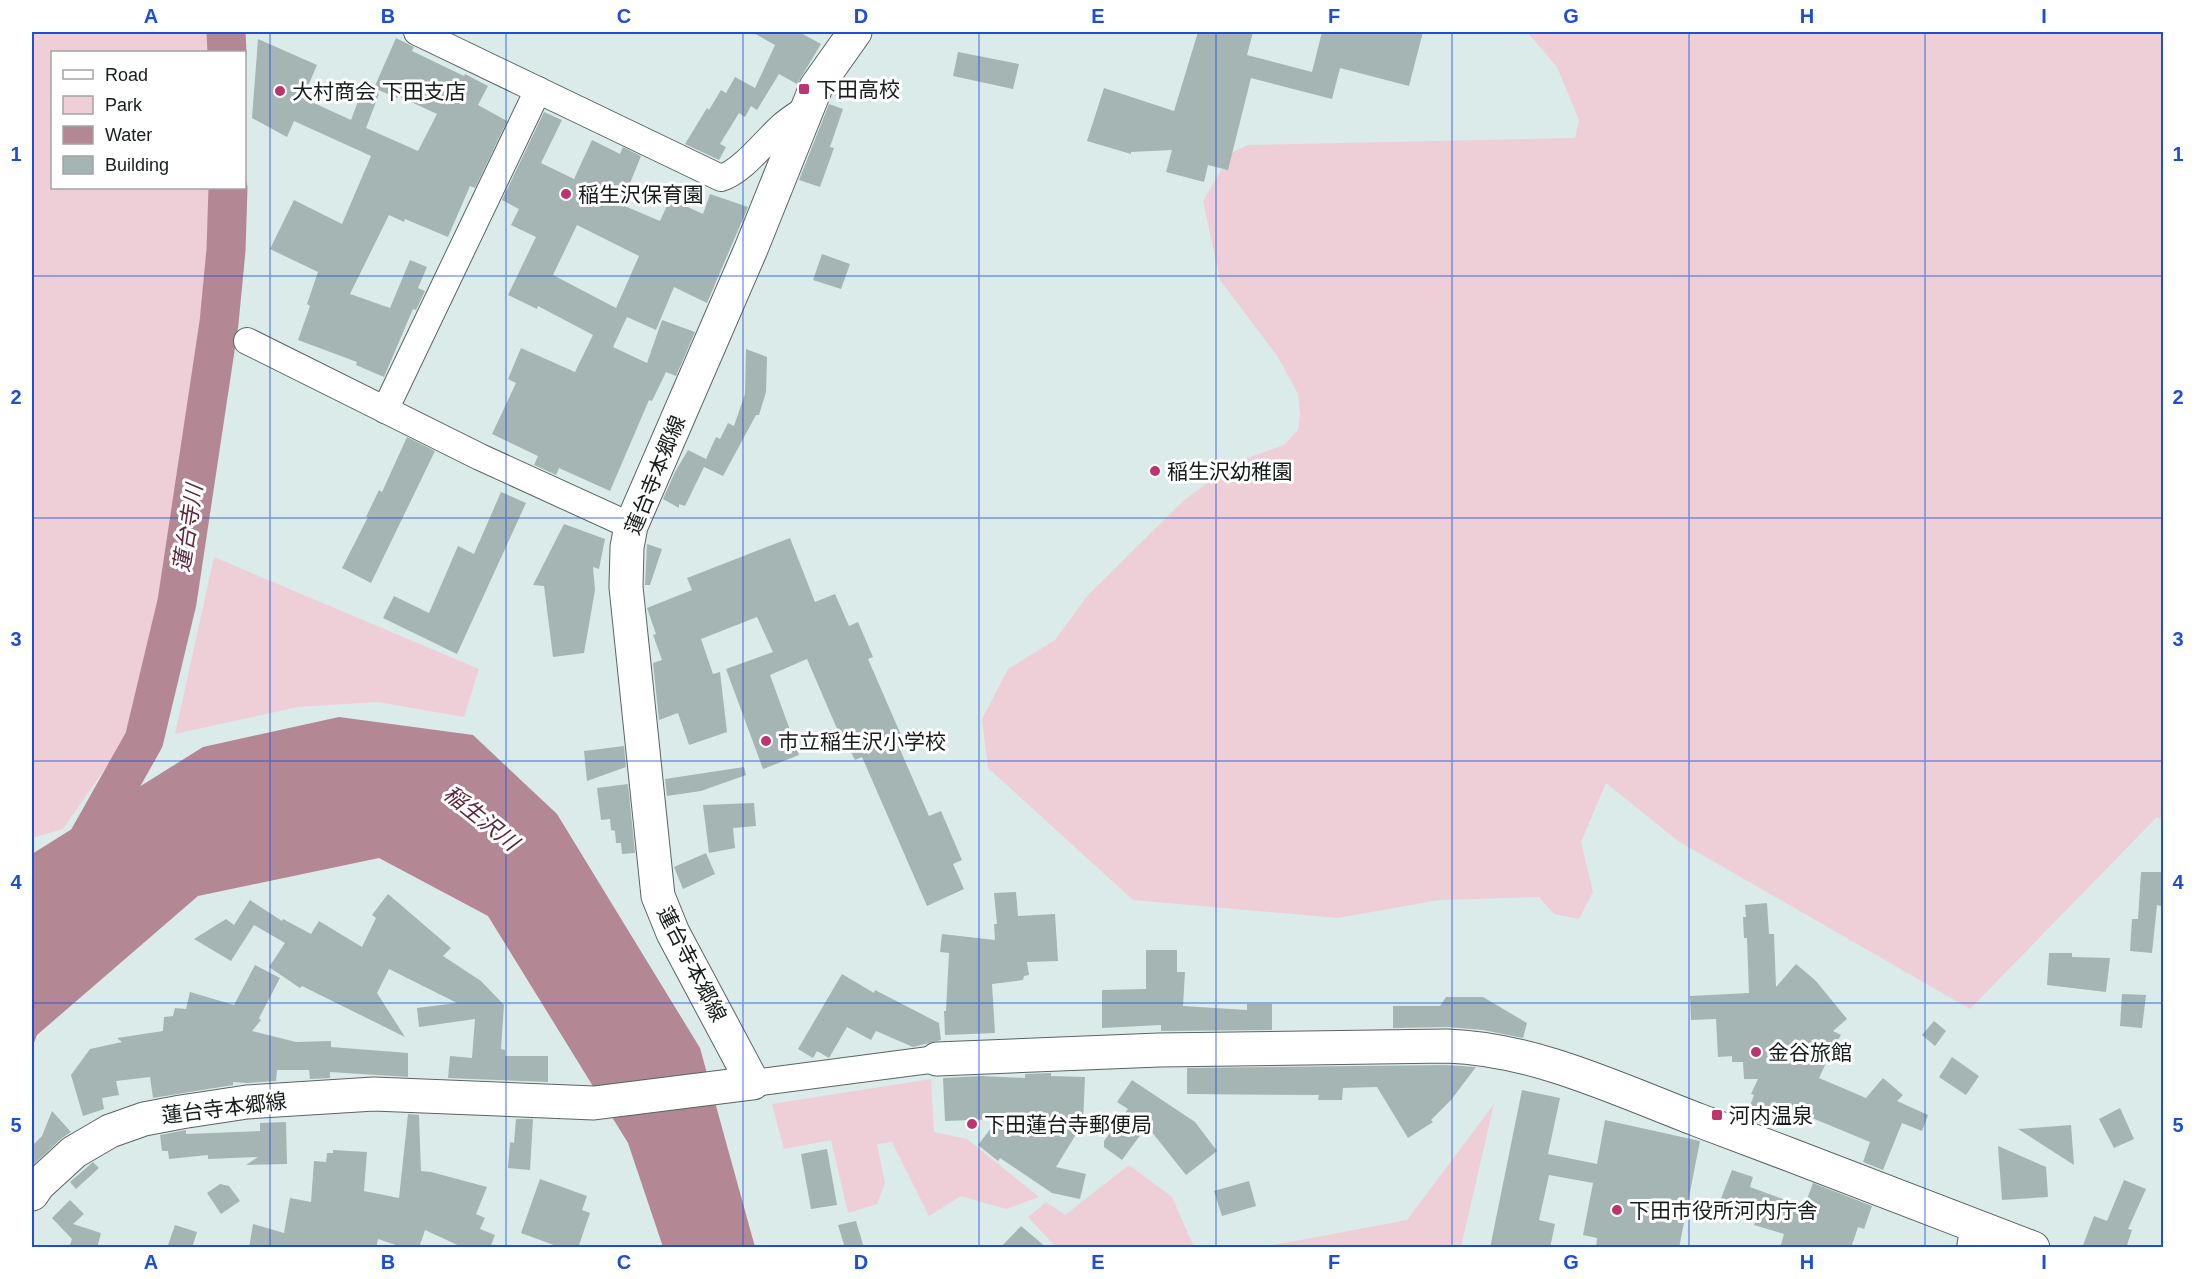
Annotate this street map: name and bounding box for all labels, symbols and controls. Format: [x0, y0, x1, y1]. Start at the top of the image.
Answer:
text: A [144, 5, 158, 27]
text: B [381, 5, 395, 27]
text: C [617, 5, 631, 27]
text: D [854, 5, 868, 27]
text: E [1091, 5, 1105, 27]
text: F [1328, 5, 1340, 27]
text: G [1563, 5, 1579, 27]
text: H [1800, 5, 1814, 27]
text: I [2041, 5, 2047, 27]
legend [51, 51, 246, 189]
text: Road [105, 65, 148, 85]
place label: 下田高校 [816, 78, 900, 101]
place label: 大村商会 下田支店 [292, 80, 466, 103]
marker: 下田高校 [797, 82, 811, 96]
marker: 大村商会 下田支店 [273, 84, 287, 98]
text: Park [105, 95, 143, 115]
text: Water [105, 125, 152, 145]
text: 1 [10, 143, 22, 165]
text: 1 [2172, 143, 2184, 165]
text: Building [105, 155, 169, 175]
place label: 稲生沢保育園 [578, 183, 704, 206]
marker: 稲生沢保育園 [559, 187, 573, 201]
text: 2 [10, 386, 22, 408]
text: 2 [2172, 386, 2184, 408]
street label: 蓮台寺本郷線 [621, 412, 689, 538]
place label: 稲生沢幼稚園 [1167, 460, 1293, 483]
marker: 稲生沢幼稚園 [1148, 464, 1162, 478]
water label: 蓮台寺川 [169, 481, 208, 573]
text: 3 [10, 628, 22, 650]
text: 3 [2172, 628, 2184, 650]
place label: 市立稲生沢小学校 [778, 730, 946, 753]
marker: 市立稲生沢小学校 [759, 734, 773, 748]
water label: 稲生沢川 [439, 781, 525, 857]
text: 4 [10, 871, 22, 893]
text: 4 [2172, 871, 2184, 893]
street label: 蓮台寺本郷線 [653, 903, 731, 1025]
place label: 金谷旅館 [1768, 1041, 1852, 1064]
marker: 金谷旅館 [1749, 1045, 1763, 1059]
street label: 蓮台寺本郷線 [160, 1089, 288, 1127]
place label: 河内温泉 [1729, 1104, 1813, 1127]
marker: 河内温泉 [1710, 1108, 1724, 1122]
place label: 下田蓮台寺郵便局 [984, 1113, 1152, 1136]
text: 5 [10, 1114, 22, 1136]
text: 5 [2172, 1114, 2184, 1136]
marker: 下田蓮台寺郵便局 [965, 1117, 979, 1131]
place label: 下田市役所河内庁舎 [1629, 1199, 1818, 1222]
marker: 下田市役所河内庁舎 [1610, 1203, 1624, 1217]
text: A [144, 1251, 158, 1273]
text: B [381, 1251, 395, 1273]
text: C [617, 1251, 631, 1273]
text: D [854, 1251, 868, 1273]
text: E [1091, 1251, 1105, 1273]
text: F [1328, 1251, 1340, 1273]
text: G [1563, 1251, 1579, 1273]
text: H [1800, 1251, 1814, 1273]
text: I [2041, 1251, 2047, 1273]

